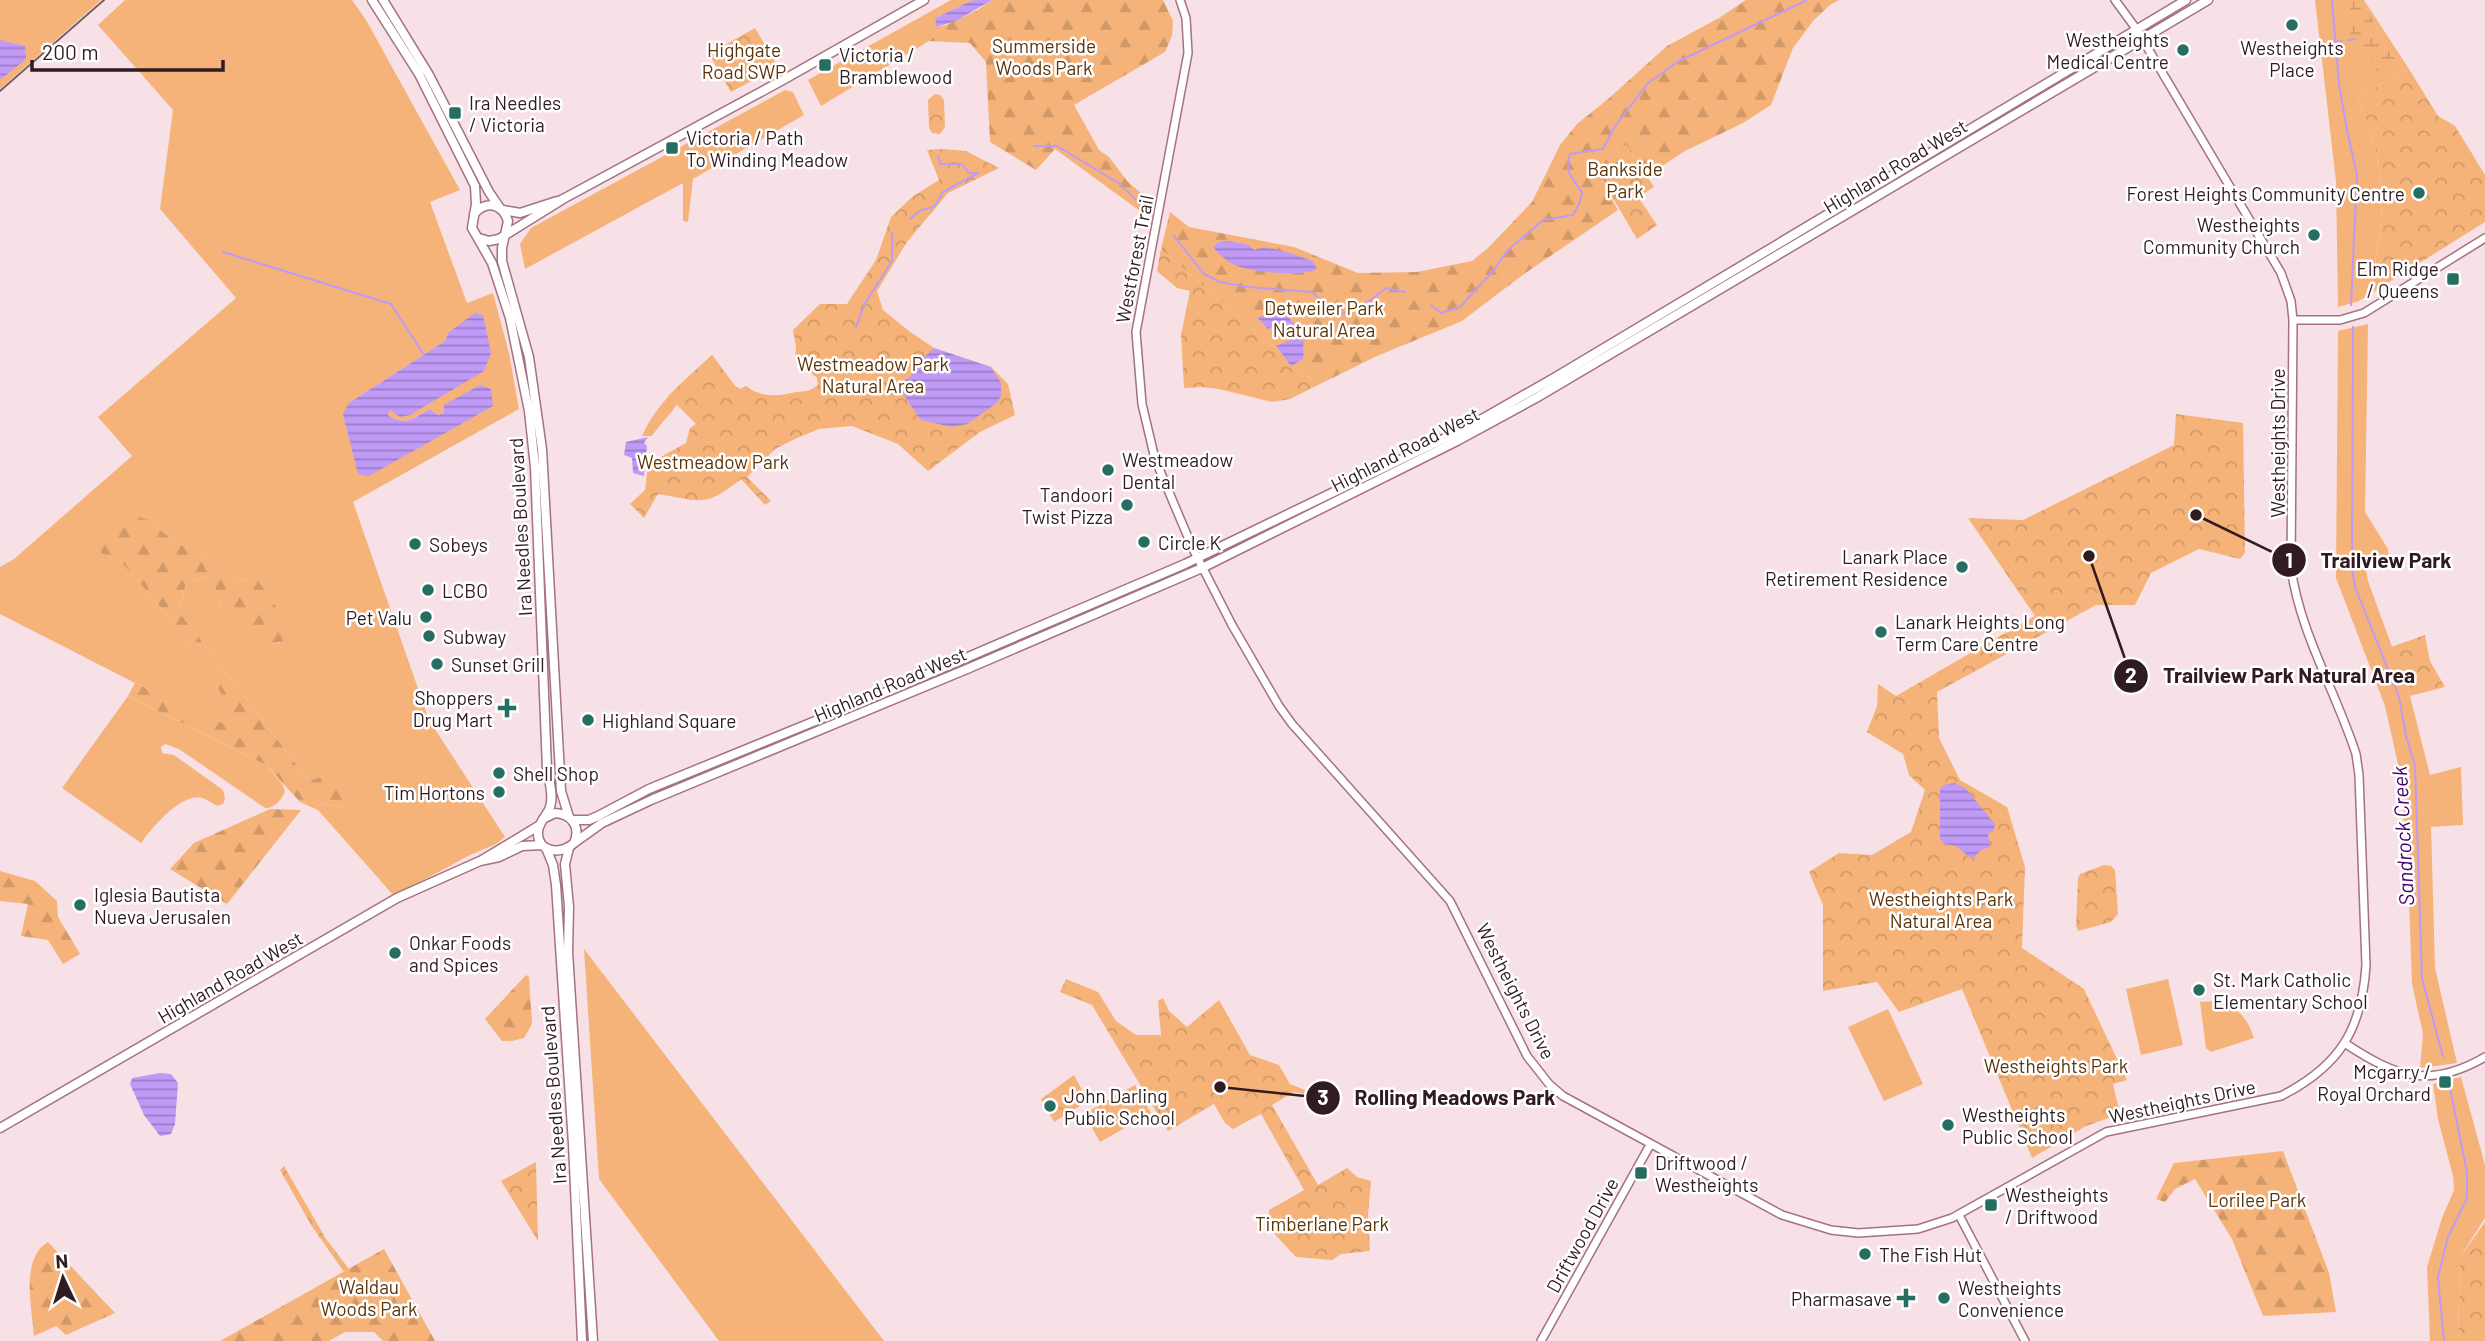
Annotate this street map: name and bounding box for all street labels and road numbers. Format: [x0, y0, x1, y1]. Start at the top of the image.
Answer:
street label: Highland Road West [1819, 114, 1971, 218]
street label: Westforest Trail [1110, 193, 1158, 325]
street label: Westheights Drive [2266, 368, 2289, 518]
street label: Highland Road West [1327, 402, 1483, 496]
street label: Ira Needles Boulevard [504, 437, 536, 617]
street label: Highland Road West [810, 641, 970, 727]
street label: Westheights Drive [1472, 919, 1560, 1063]
street label: Highland Road West [153, 926, 307, 1028]
street label: Ira Needles Boulevard [535, 1005, 571, 1185]
street label: Westheights Drive [2107, 1074, 2257, 1128]
street label: Driftwood Drive [1541, 1174, 1623, 1296]

